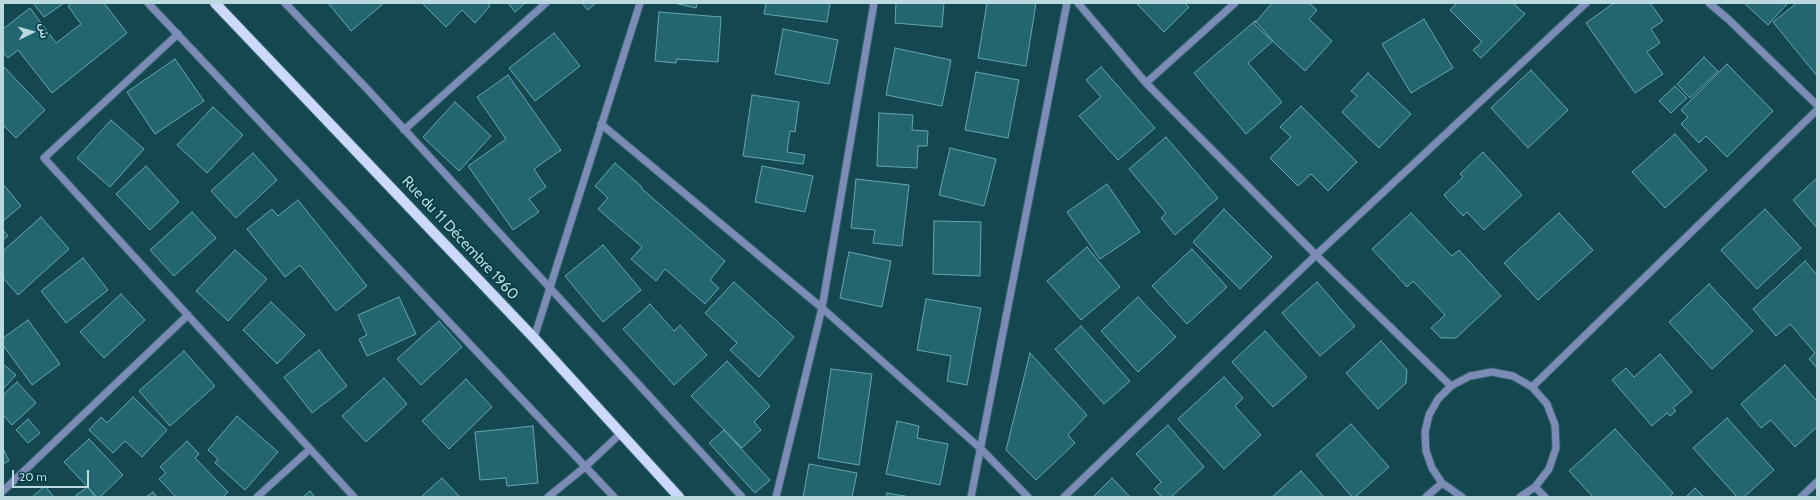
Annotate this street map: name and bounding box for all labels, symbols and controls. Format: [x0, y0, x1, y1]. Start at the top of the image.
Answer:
north arrow [12, 12, 52, 52]
text: ش [36, 23, 52, 39]
street label: Rue du 11 Décembre 1960 [398, 172, 522, 304]
scale bar [14, 462, 91, 488]
text: 20 m [19, 469, 47, 484]

